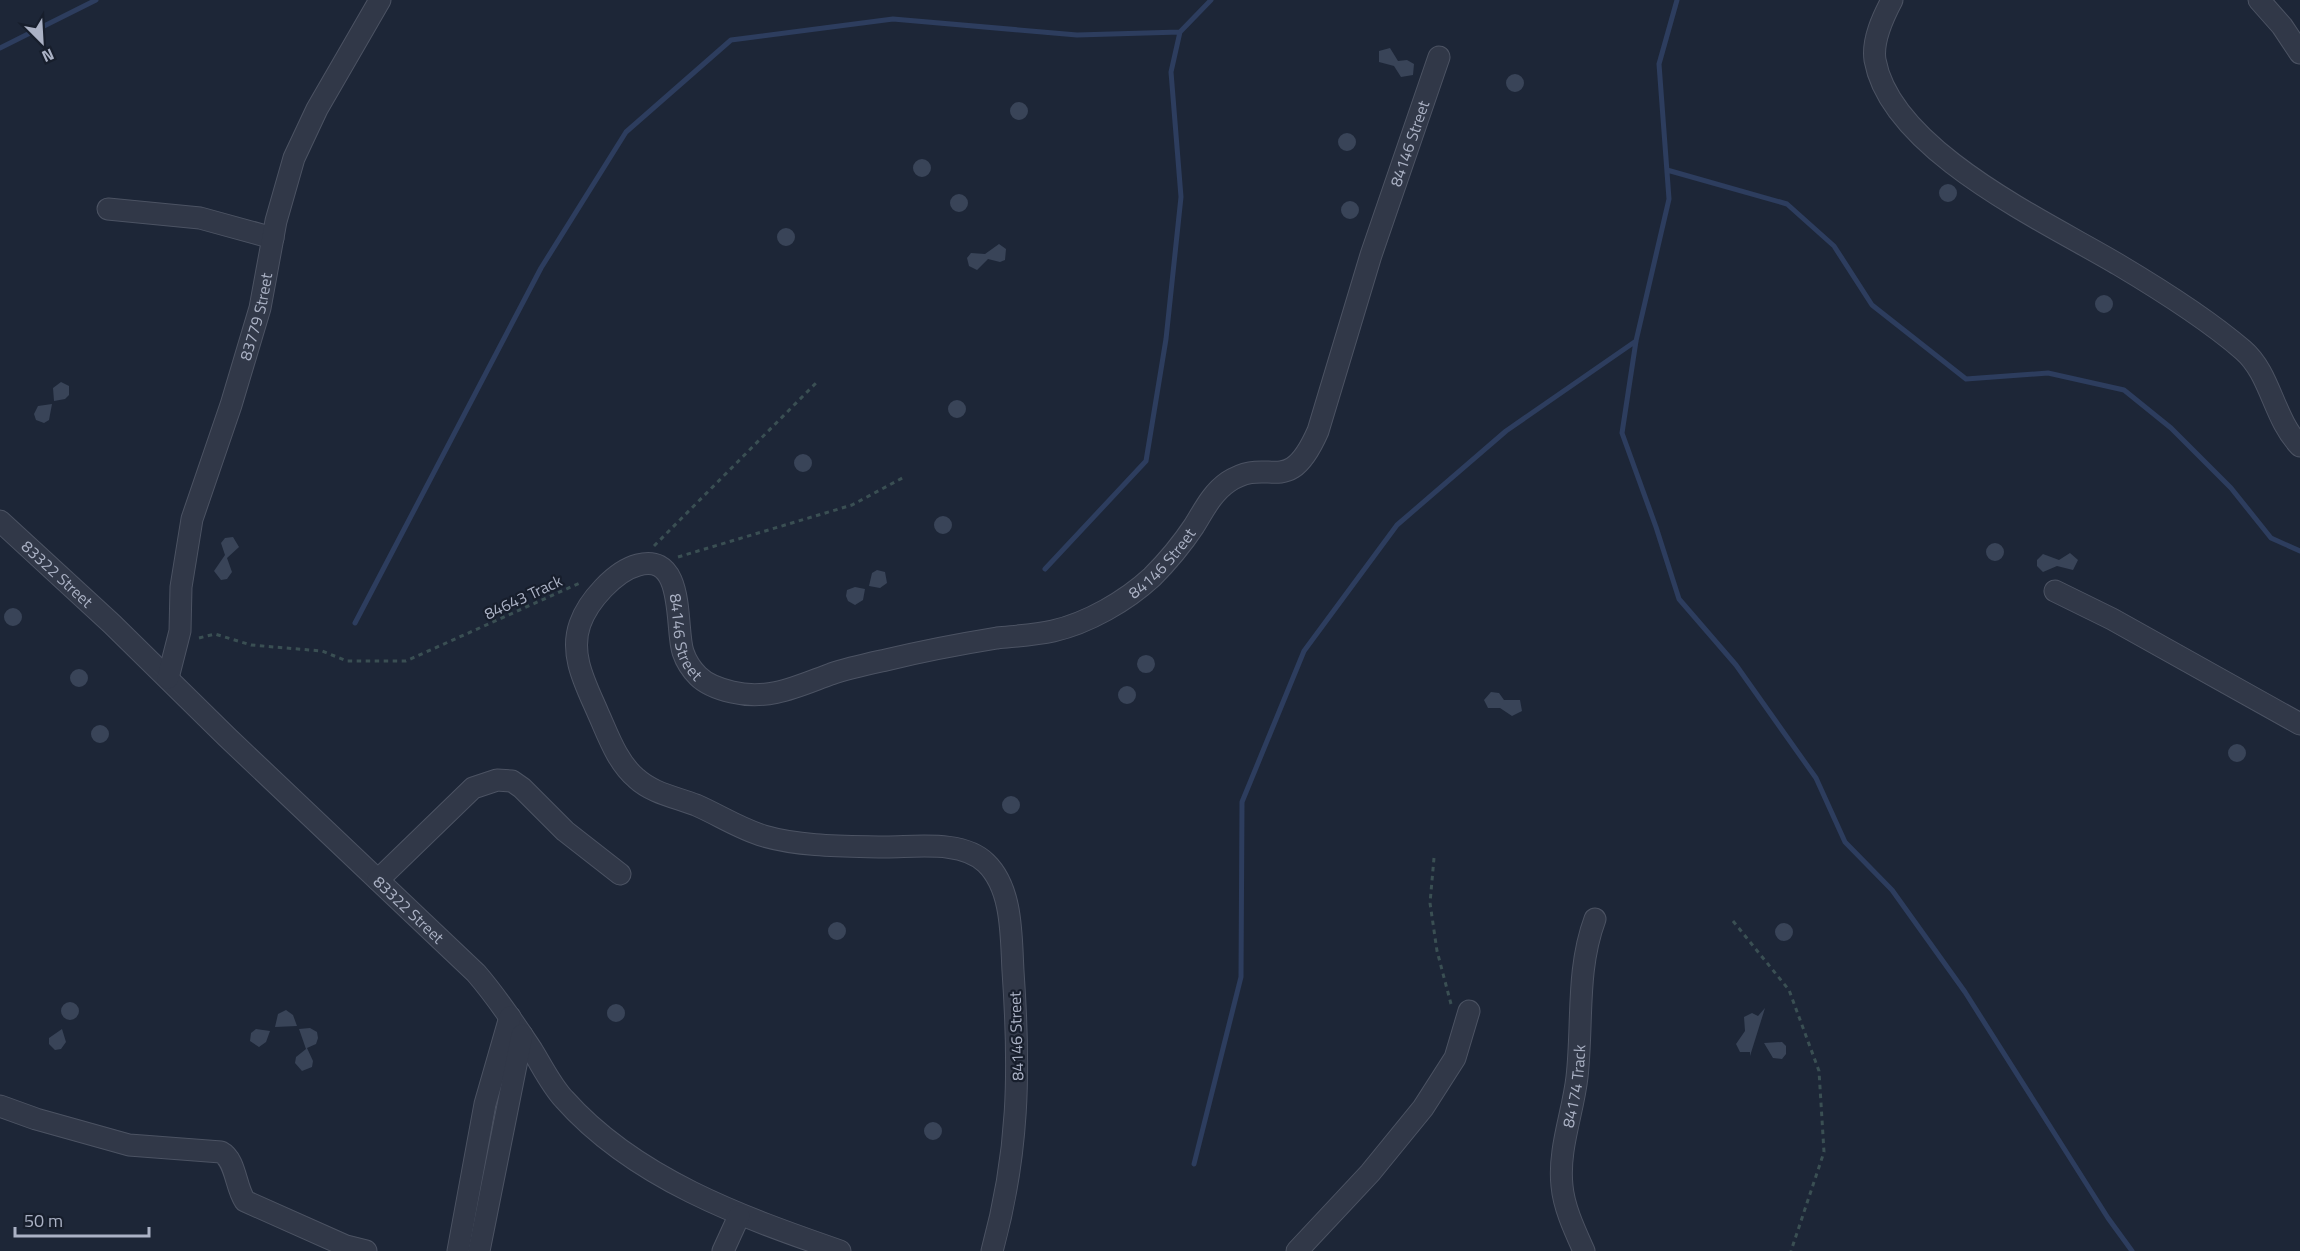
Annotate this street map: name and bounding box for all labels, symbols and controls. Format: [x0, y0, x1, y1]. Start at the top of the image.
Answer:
north arrow [12, 12, 72, 72]
text: N [38, 42, 58, 69]
street label: 84146 Street [1383, 97, 1435, 190]
street label: 83779 Street [233, 270, 278, 363]
street label: 84146 Street [1123, 523, 1201, 604]
street label: 83322 Street [16, 535, 99, 613]
street label: 84643 Track [480, 568, 566, 626]
street label: 84146 Street [664, 592, 708, 686]
street label: 83322 Street [368, 870, 450, 949]
street label: 84146 Street [1002, 990, 1030, 1081]
street label: 84174 Track [1556, 1044, 1591, 1130]
scale bar [15, 1200, 148, 1238]
text: 50 m [24, 1207, 63, 1234]

